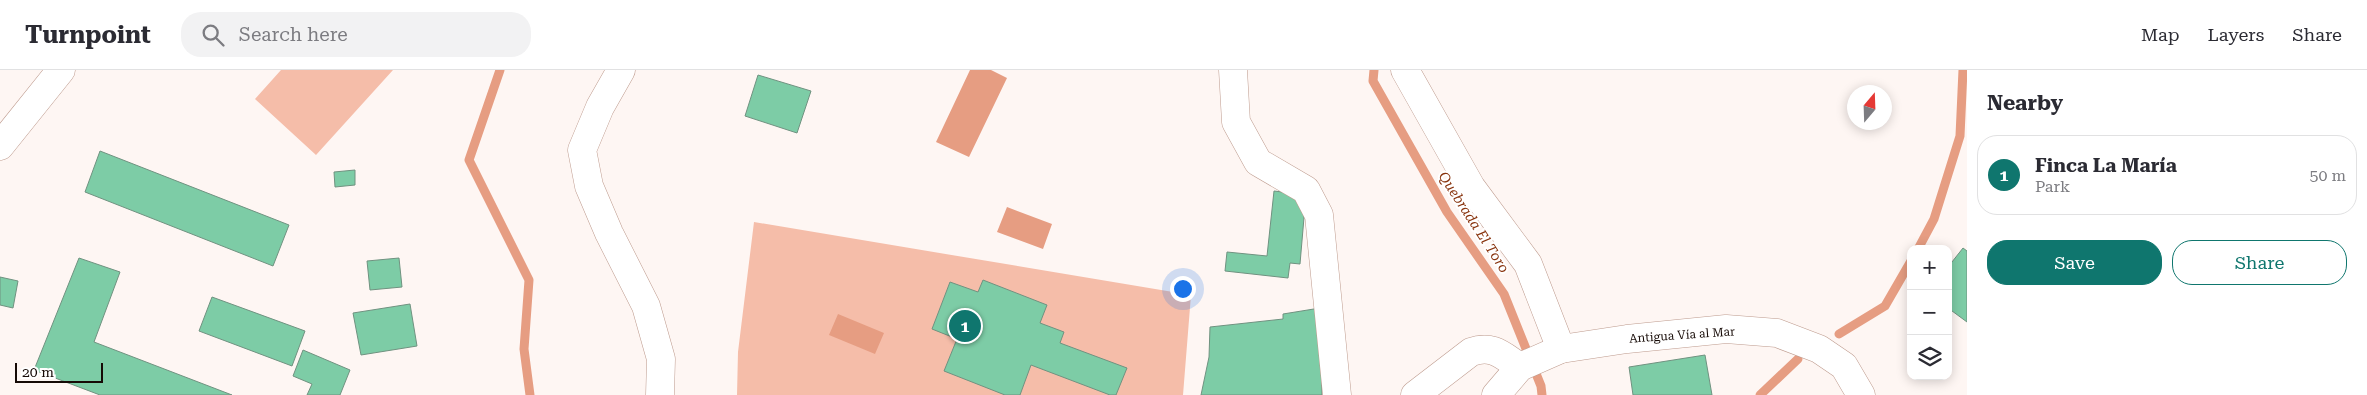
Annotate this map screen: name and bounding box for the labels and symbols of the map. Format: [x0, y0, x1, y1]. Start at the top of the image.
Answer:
north arrow [1847, 85, 1892, 130]
water label: Quebrada El Toro [1435, 169, 1513, 275]
your location [1170, 276, 1196, 302]
pin: 1 [949, 307, 981, 345]
street label: Antigua Vía al Mar [1629, 324, 1735, 346]
scale bar [15, 360, 102, 383]

